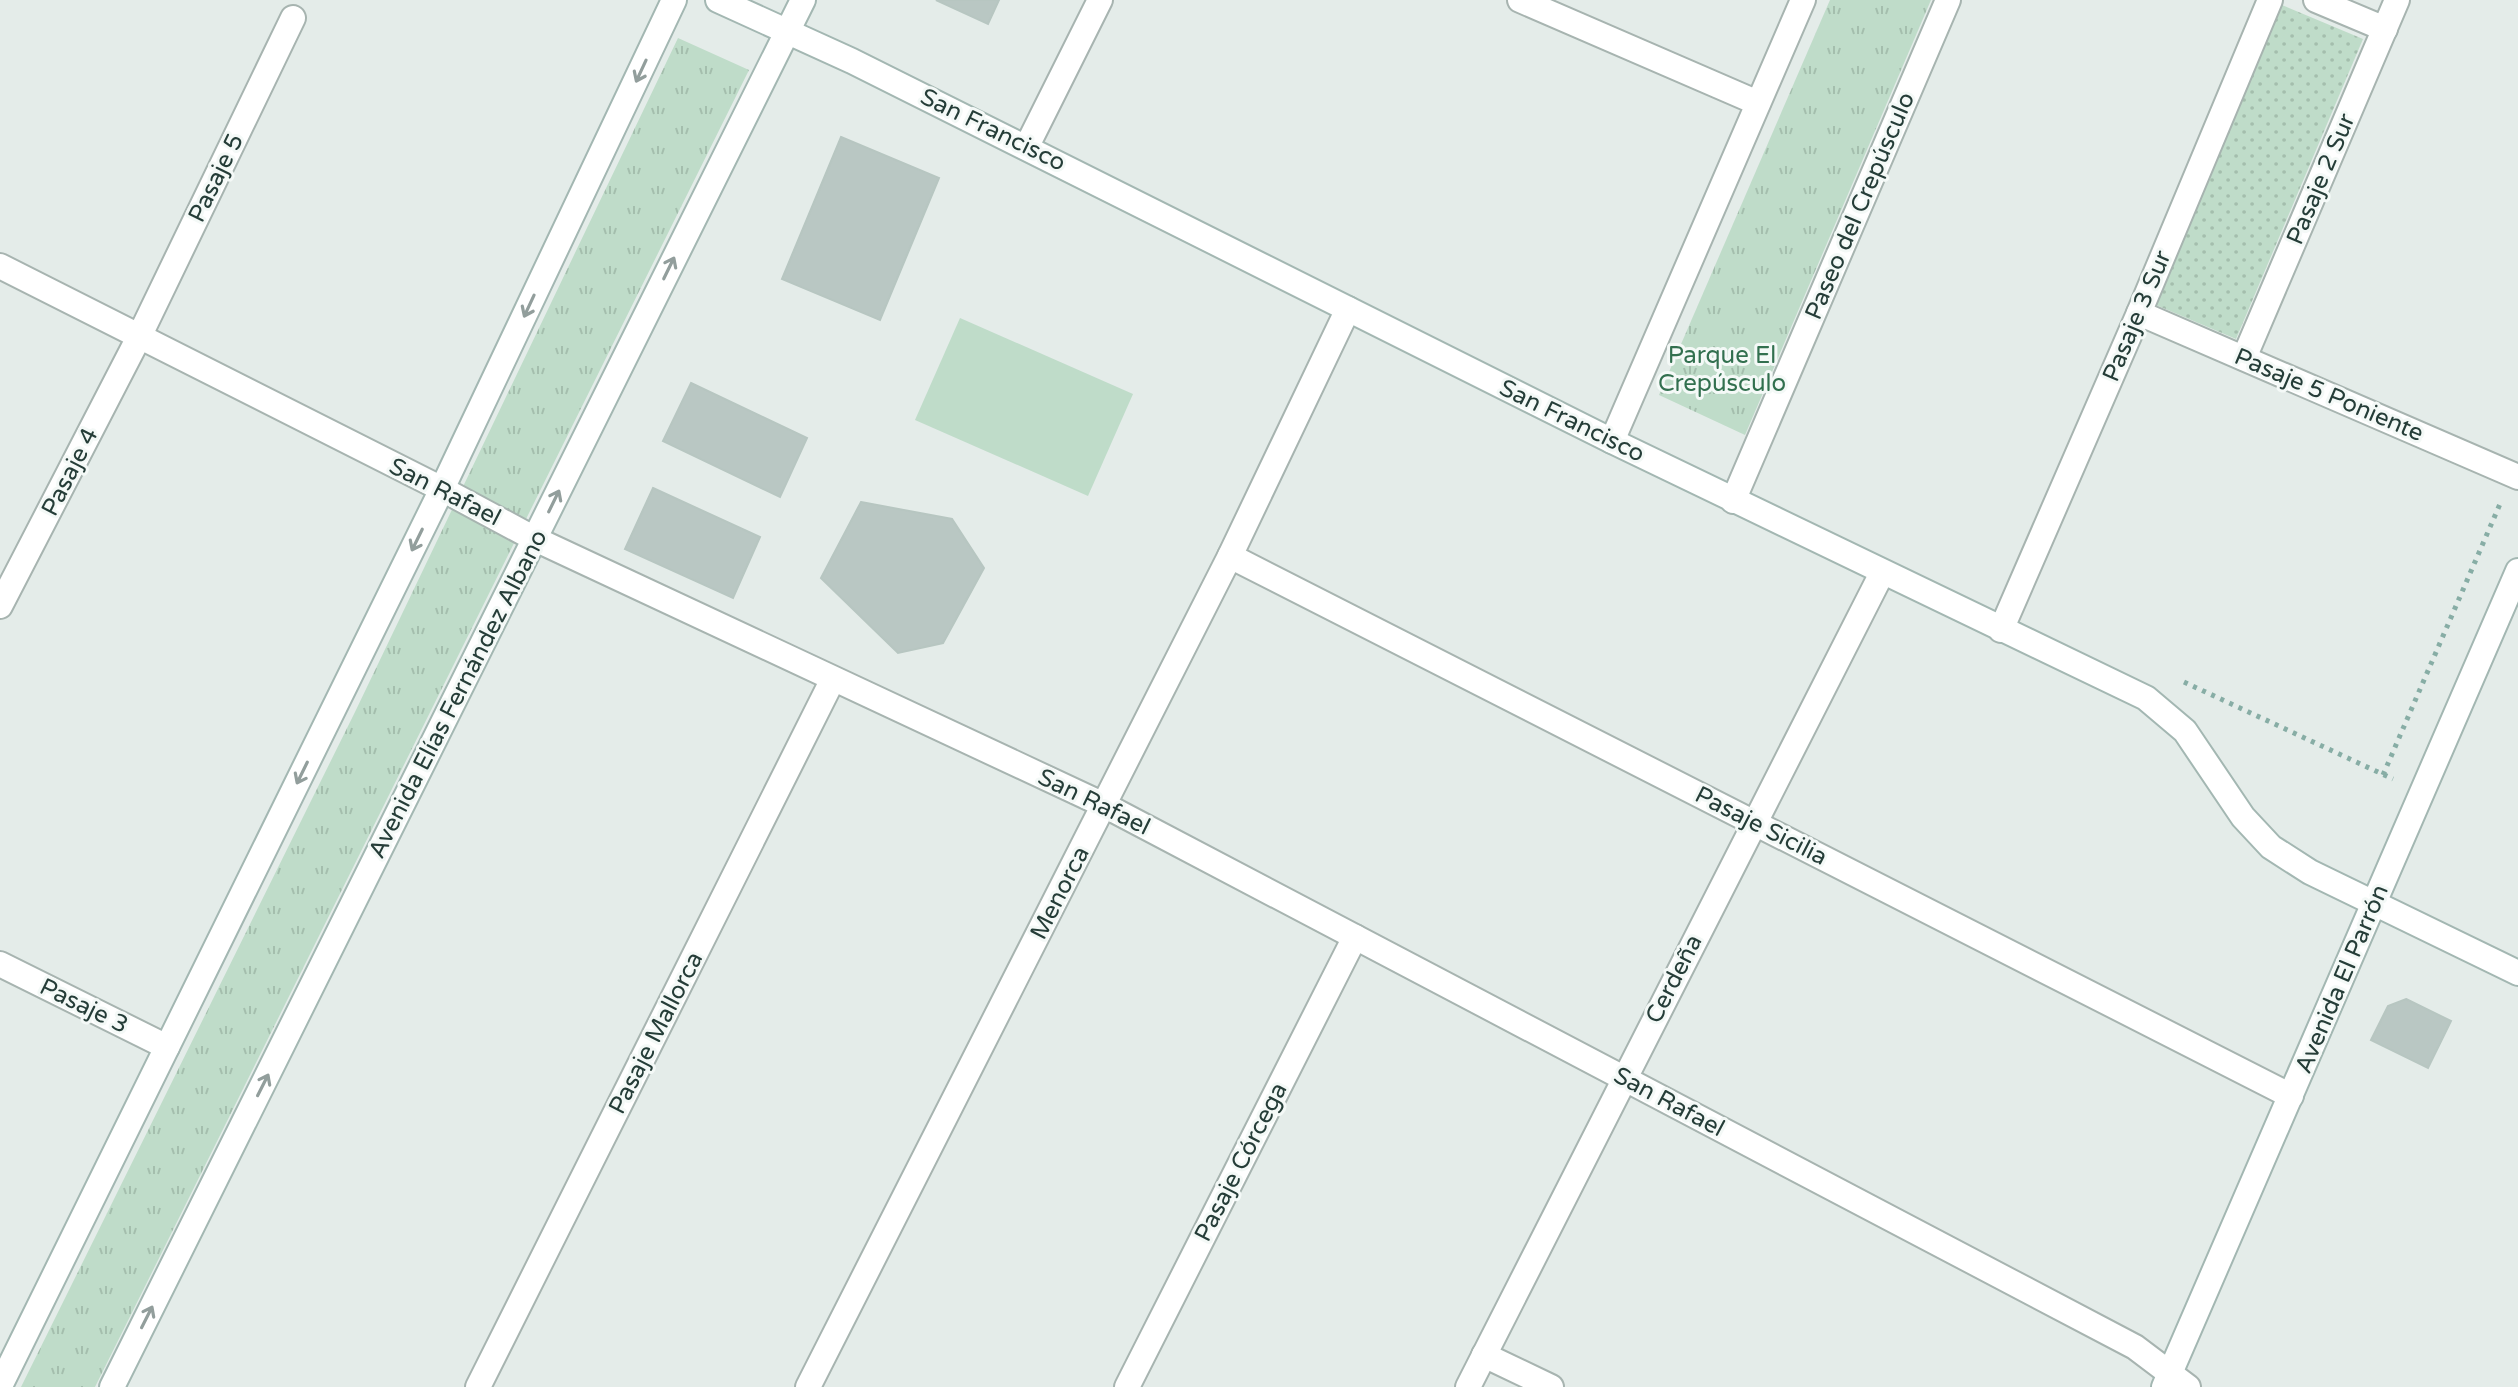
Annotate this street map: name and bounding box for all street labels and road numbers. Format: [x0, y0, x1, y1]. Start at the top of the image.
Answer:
street label: San Francisco [916, 82, 1070, 178]
street label: Paseo del Crepúsculo [1799, 88, 1921, 324]
street label: Pasaje 2 Sur [2280, 108, 2362, 249]
street label: Pasaje 5 [182, 129, 250, 227]
street label: Pasaje 3 Sur [2096, 245, 2178, 386]
street label: Pasaje 5 Poniente [2230, 342, 2428, 448]
street label: San Francisco [1495, 373, 1649, 469]
street label: Pasaje 4 [36, 423, 104, 521]
street label: San Rafael [384, 452, 506, 532]
street label: Avenida Elías Fernández Albano [362, 525, 554, 863]
street label: San Rafael [1033, 762, 1155, 842]
street label: Pasaje Sicilia [1690, 780, 1832, 872]
street label: Menorca [1024, 842, 1096, 944]
street label: Avenida El Parrón [2289, 880, 2395, 1078]
street label: Cerdeña [1639, 930, 1709, 1028]
street label: Pasaje Mallorca [603, 947, 709, 1119]
street label: Pasaje 3 [35, 972, 133, 1040]
street label: San Rafael [1609, 1061, 1729, 1143]
street label: Pasaje Córcega [1188, 1078, 1294, 1246]

